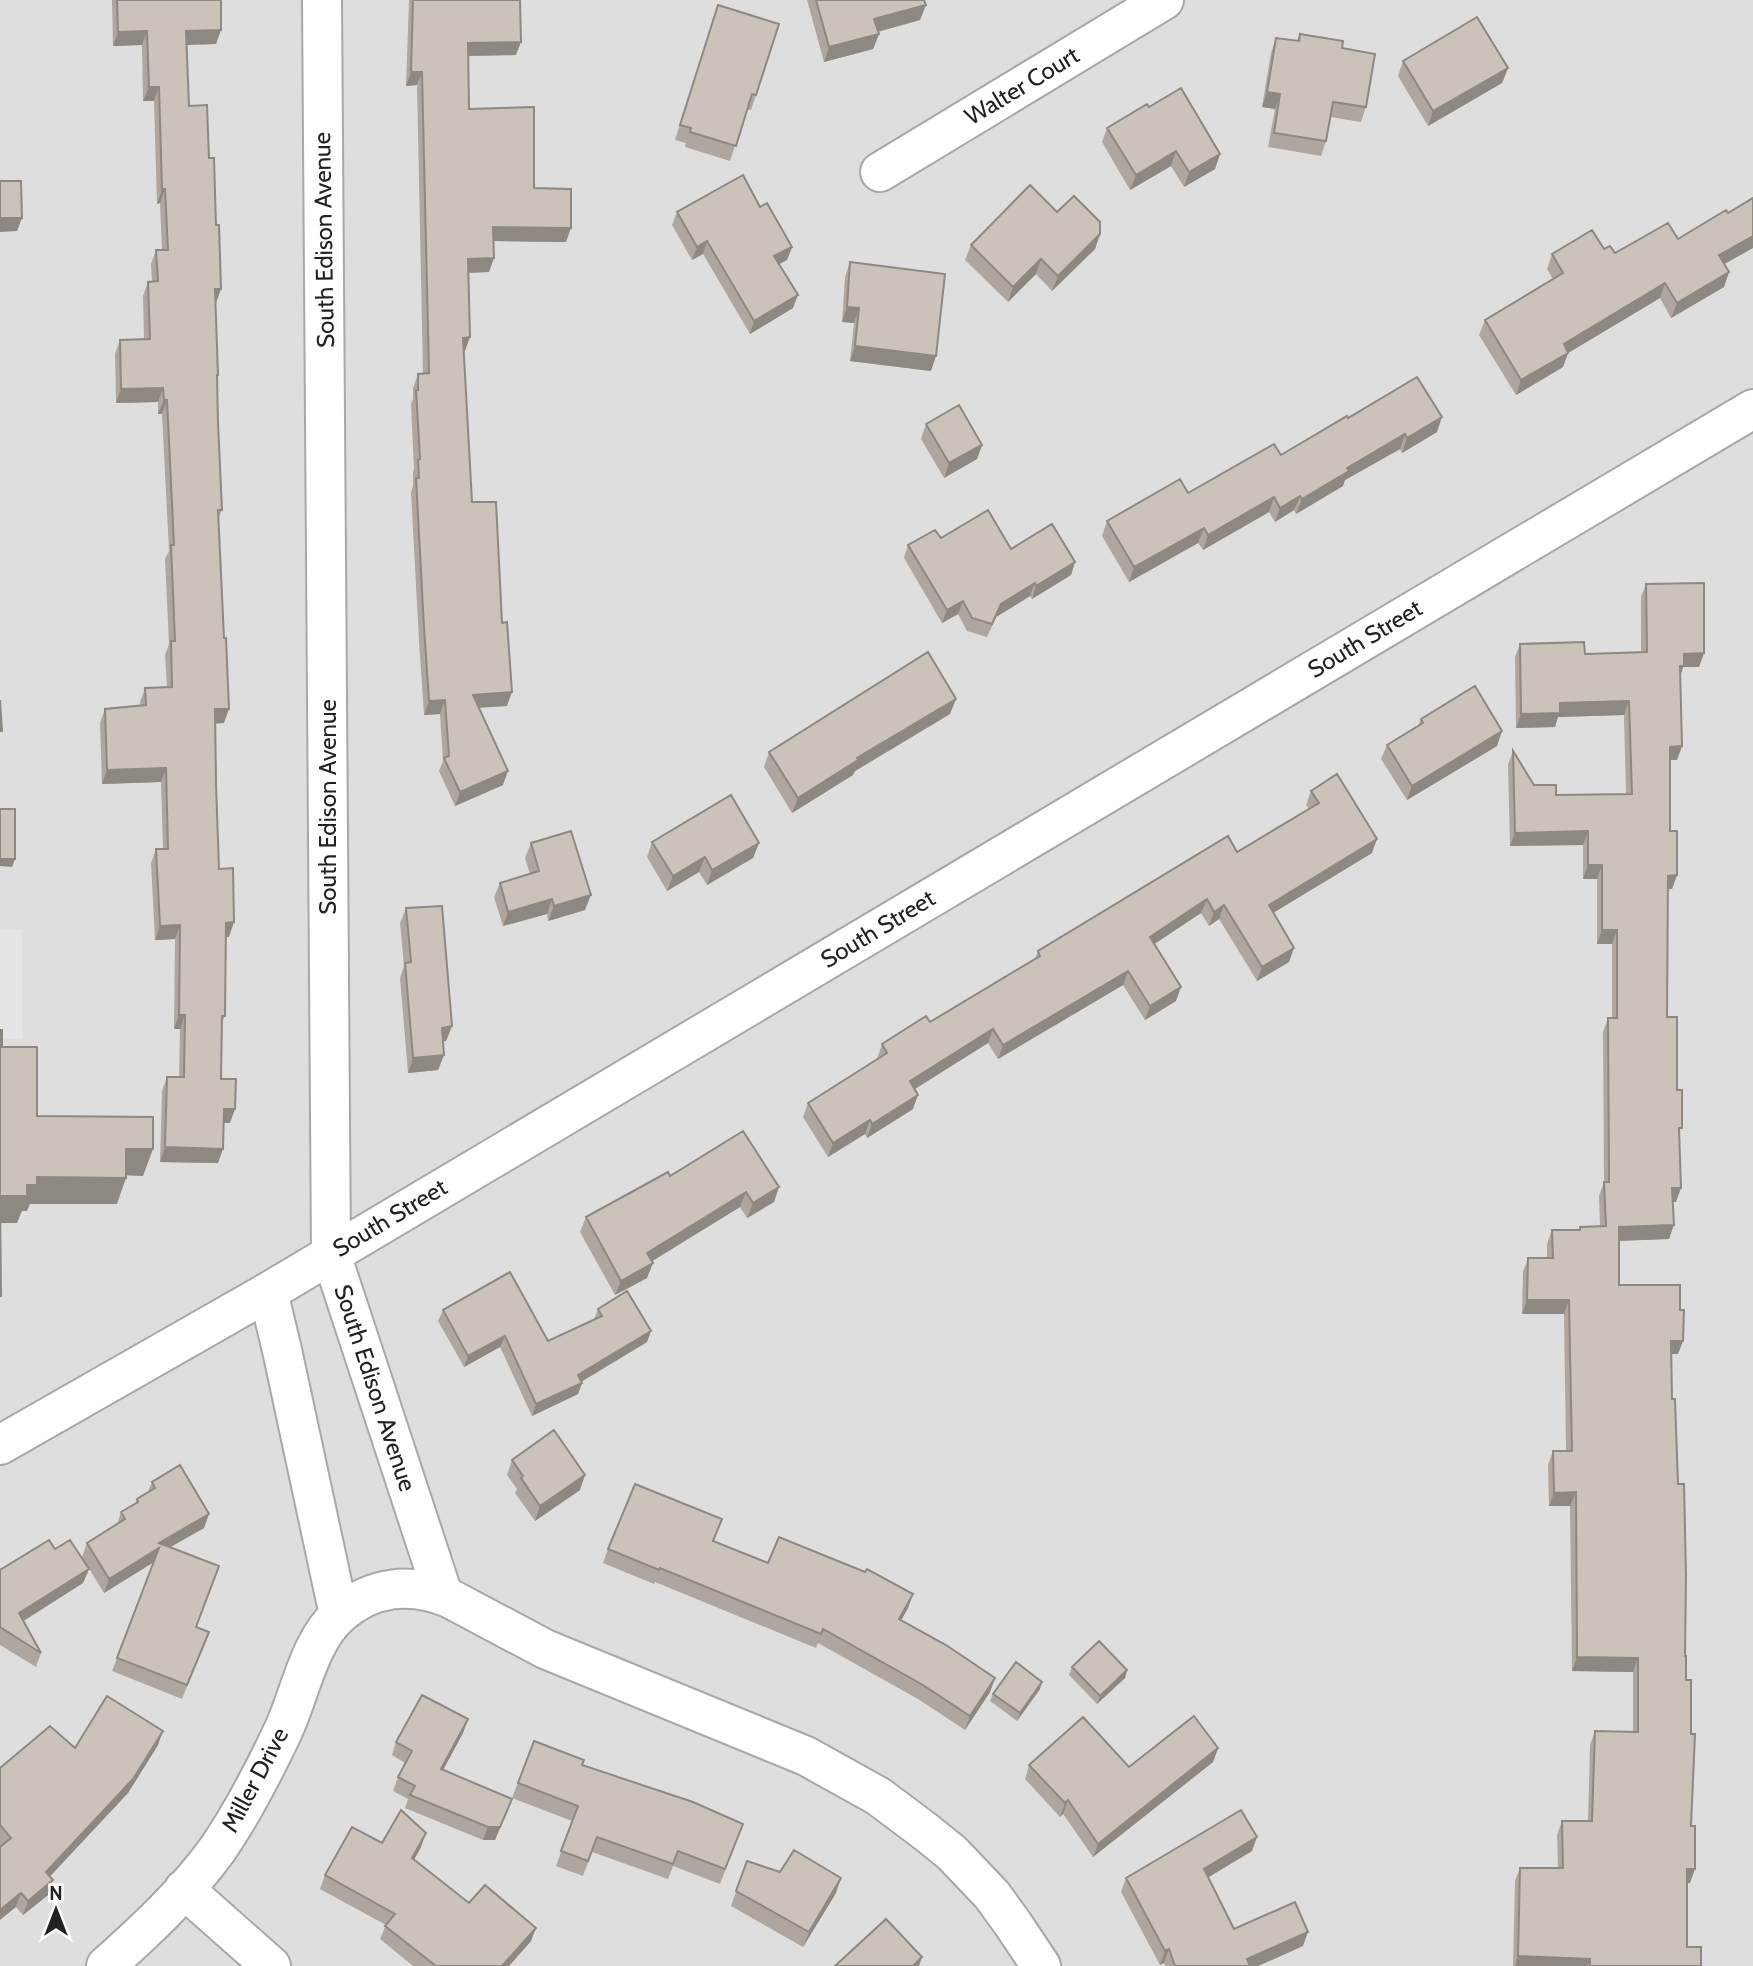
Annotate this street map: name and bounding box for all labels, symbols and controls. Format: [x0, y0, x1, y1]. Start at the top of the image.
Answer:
street label: Walter Court [959, 40, 1084, 131]
street label: South Edison Avenue [307, 132, 340, 348]
street label: South Street [1302, 593, 1427, 684]
street label: South Edison Avenue [313, 699, 342, 915]
street label: South Street [815, 883, 940, 974]
street label: South Street [327, 1172, 452, 1263]
street label: South Edison Avenue [328, 1281, 423, 1495]
street label: Miller Drive [215, 1722, 294, 1837]
north arrow [21, 1875, 91, 1945]
text: N [49, 1882, 63, 1905]

